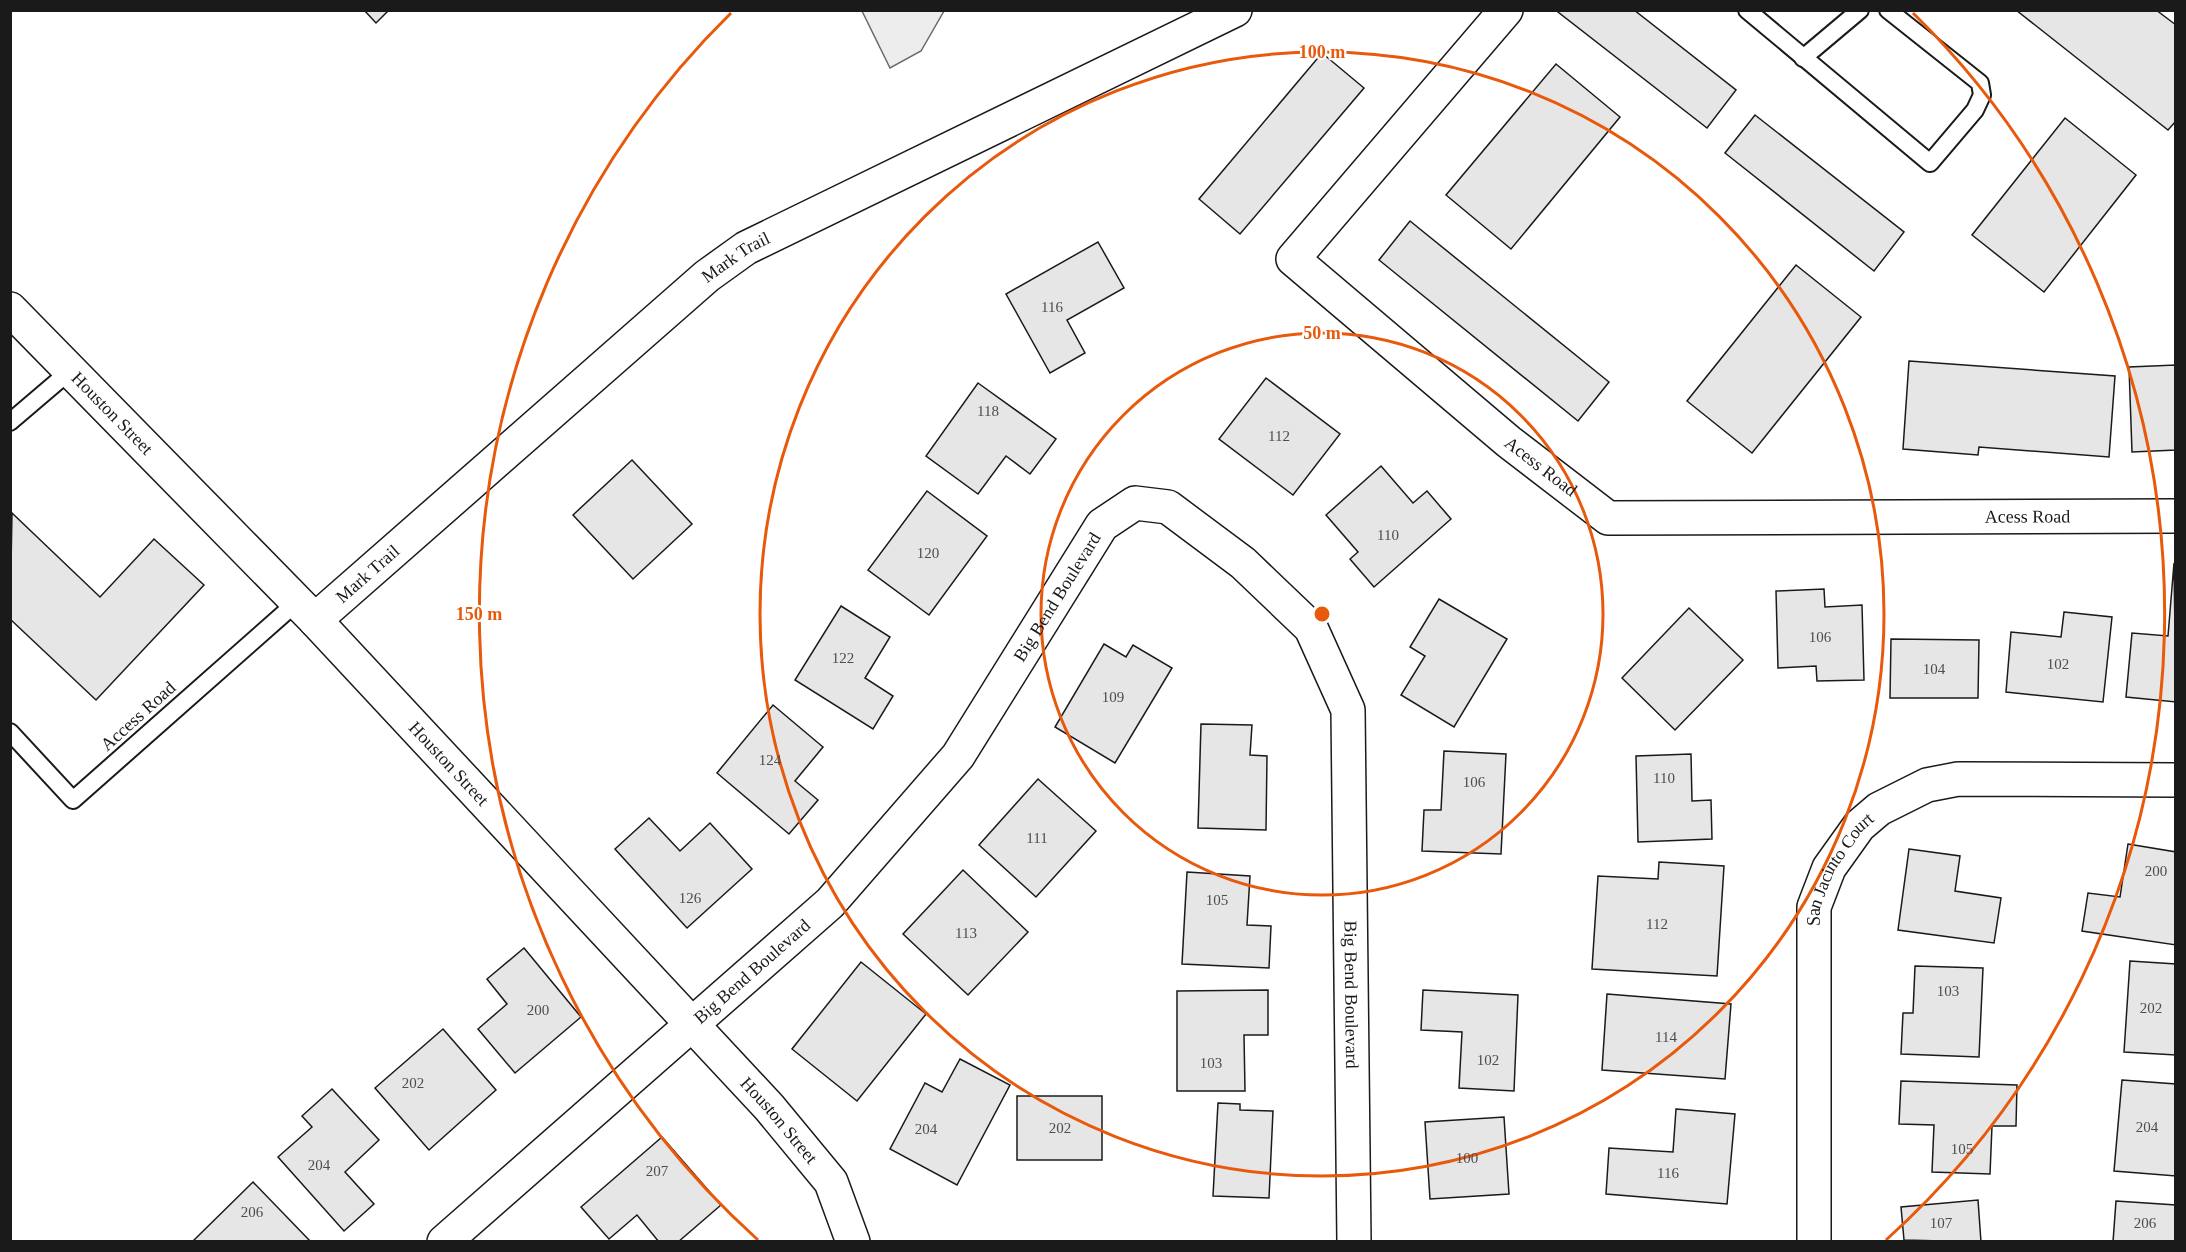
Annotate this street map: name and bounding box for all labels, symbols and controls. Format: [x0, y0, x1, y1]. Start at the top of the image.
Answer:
text: 100 m [1299, 42, 1345, 62]
street label: Mark Trail [698, 228, 773, 287]
house number: 116 [1041, 299, 1063, 315]
text: 50 m [1303, 323, 1341, 343]
street label: Houston Street [67, 368, 157, 459]
house number: 118 [977, 403, 999, 419]
house number: 112 [1268, 428, 1290, 444]
street label: Acess Road [1501, 433, 1581, 500]
street label: Acess Road [1985, 506, 2070, 527]
house number: 110 [1377, 527, 1399, 543]
street label: Big Bend Boulevard [1009, 529, 1105, 665]
street label: Mark Trail [332, 541, 403, 607]
house number: 120 [917, 545, 939, 561]
text: 150 m [456, 604, 502, 624]
centre of rings [1312, 604, 1332, 624]
house number: 106 [1809, 629, 1832, 645]
house number: 122 [832, 650, 854, 666]
house number: 102 [2047, 656, 2069, 672]
house number: 104 [1923, 661, 1946, 677]
street label: Access Road [97, 677, 179, 755]
house number: 109 [1102, 689, 1124, 705]
street label: Houston Street [405, 717, 493, 810]
house number: 124 [759, 752, 782, 768]
house number: 110 [1653, 770, 1675, 786]
house number: 106 [1463, 774, 1486, 790]
street label: San Jacinto Court [1804, 808, 1877, 926]
house number: 111 [1026, 830, 1048, 846]
house number: 200 [2145, 863, 2167, 879]
house number: 126 [679, 890, 702, 906]
house number: 105 [1206, 892, 1228, 908]
street label: Big Bend Boulevard [690, 915, 814, 1028]
house number: 112 [1646, 916, 1668, 932]
street label: Big Bend Boulevard [1340, 920, 1362, 1069]
house number: 113 [955, 925, 977, 941]
house number: 103 [1937, 983, 1959, 999]
house number: 202 [2140, 1000, 2162, 1016]
house number: 200 [527, 1002, 549, 1018]
house number: 114 [1655, 1029, 1677, 1045]
house number: 102 [1477, 1052, 1499, 1068]
house number: 103 [1200, 1055, 1222, 1071]
street label: Houston Street [736, 1073, 822, 1168]
house number: 202 [402, 1075, 424, 1091]
house number: 204 [2136, 1119, 2159, 1135]
house number: 202 [1049, 1120, 1071, 1136]
house number: 204 [915, 1121, 938, 1137]
house number: 105 [1951, 1141, 1973, 1157]
house number: 100 [1456, 1150, 1478, 1166]
house number: 204 [308, 1157, 331, 1173]
house number: 207 [646, 1163, 669, 1179]
house number: 116 [1657, 1165, 1679, 1181]
house number: 206 [241, 1204, 264, 1220]
house number: 107 [1930, 1215, 1953, 1231]
house number: 206 [2134, 1215, 2157, 1231]

